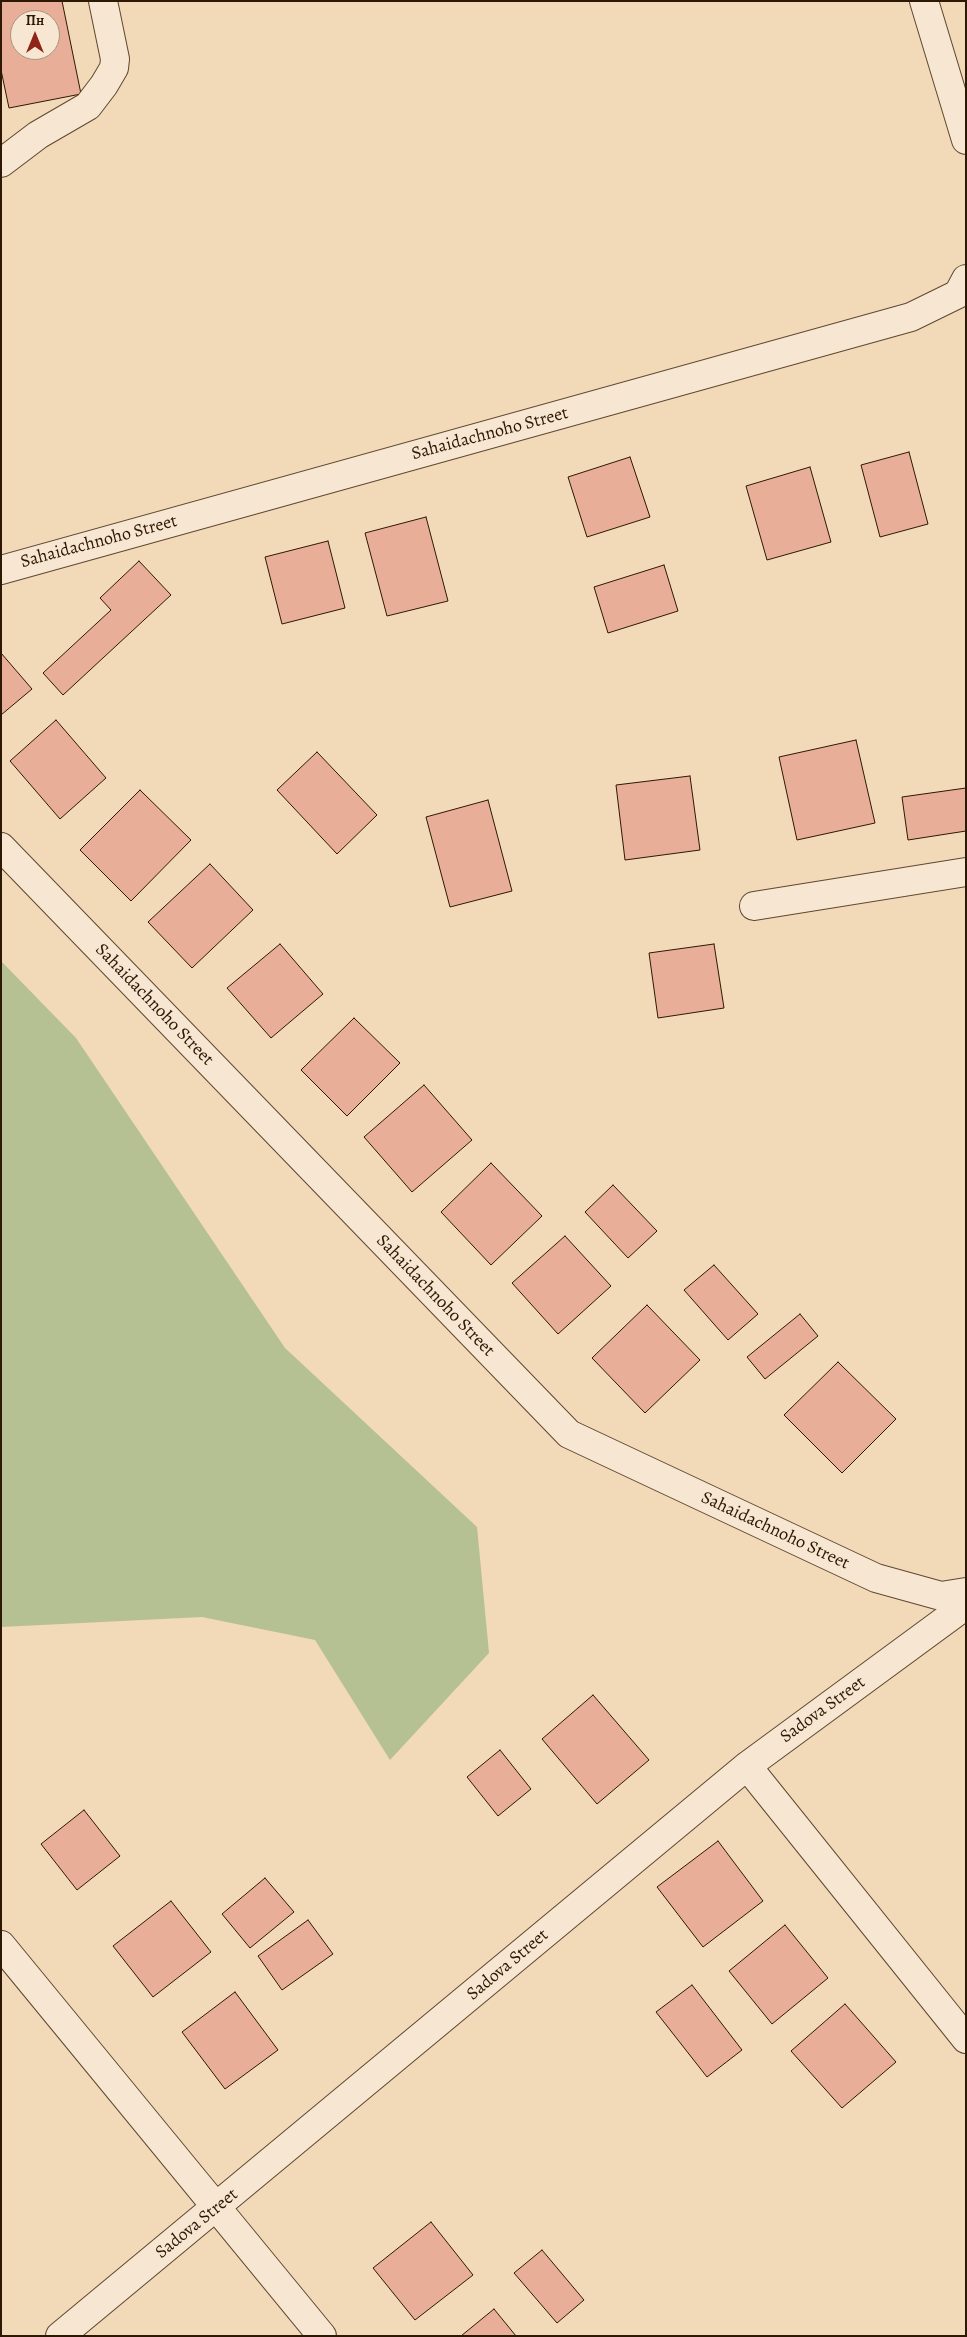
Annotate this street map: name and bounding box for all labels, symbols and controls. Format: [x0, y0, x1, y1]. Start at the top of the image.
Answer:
north arrow [10, 10, 60, 60]
text: Пн [26, 11, 44, 30]
street label: Sahaidachnoho Street [409, 403, 571, 465]
street label: Sahaidachnoho Street [18, 511, 180, 573]
street label: Sahaidachnoho Street [90, 940, 218, 1070]
street label: Sahaidachnoho Street [371, 1231, 499, 1361]
street label: Sahaidachnoho Street [697, 1487, 853, 1575]
street label: Sadova Street [776, 1672, 870, 1748]
street label: Sadova Street [463, 1925, 553, 2005]
street label: Sadova Street [151, 2184, 243, 2264]

